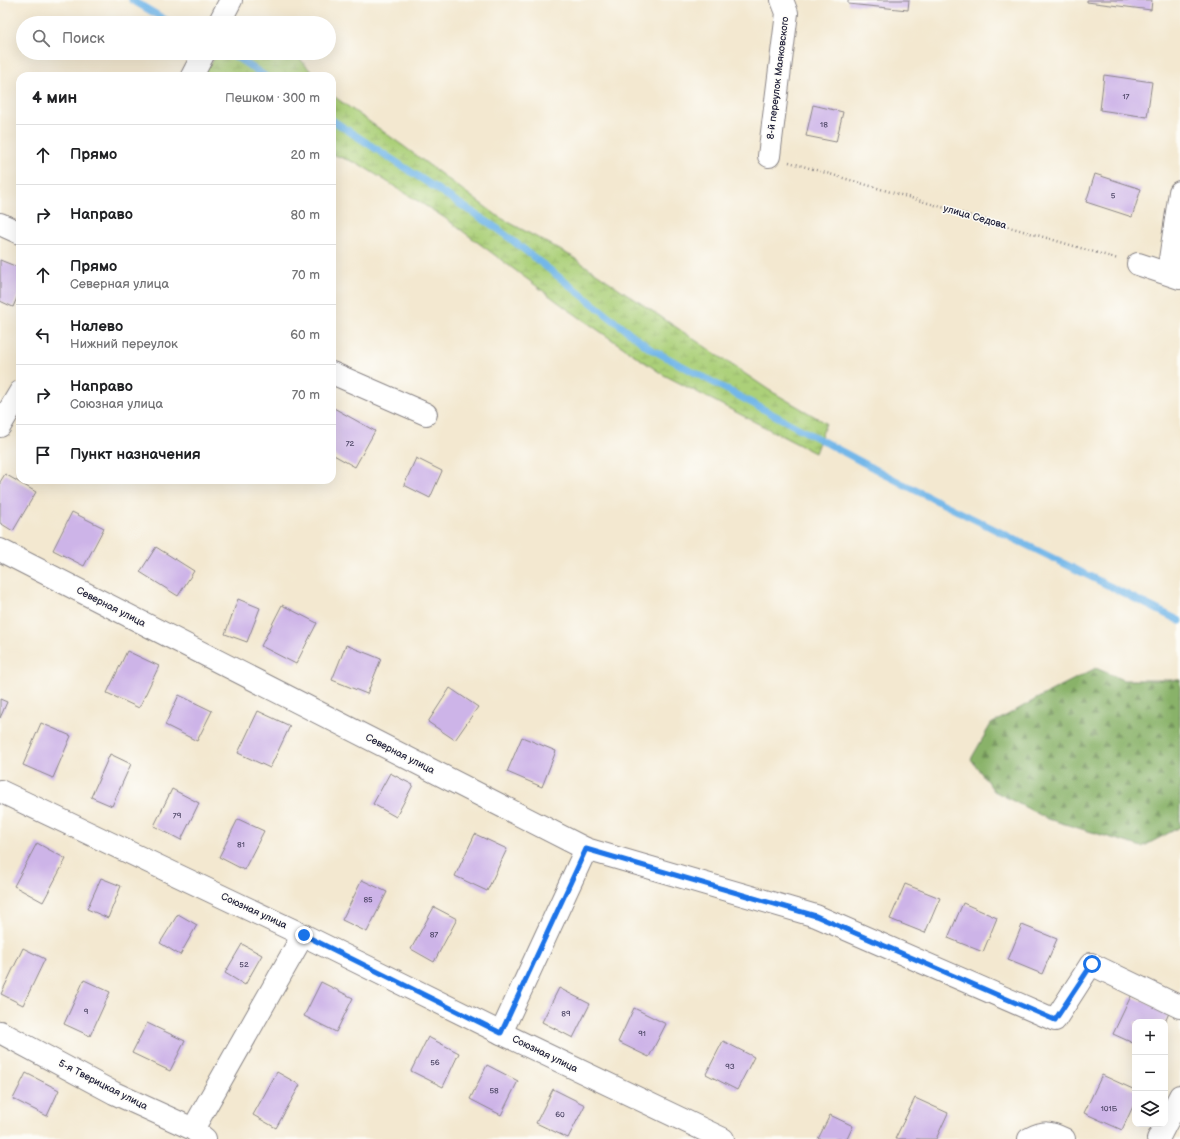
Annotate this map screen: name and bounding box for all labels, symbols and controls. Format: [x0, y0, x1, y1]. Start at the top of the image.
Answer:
search box [16, 16, 336, 60]
street label: 8-й переулок Маяковского [765, 16, 791, 140]
icon: search [30, 27, 52, 49]
text: Поиск [62, 29, 105, 48]
text: 4 мин [32, 88, 77, 108]
text: Пешком · 300 m [225, 90, 320, 106]
house number: 17 [1122, 92, 1130, 101]
house number: 18 [820, 120, 828, 129]
icon: ahead [32, 144, 54, 166]
text: Прямо [70, 145, 117, 164]
text: 20 m [290, 147, 320, 163]
house number: 5 [1111, 191, 1116, 200]
street label: улица Седова [942, 202, 1008, 232]
icon: right [32, 204, 54, 226]
text: Направо [70, 205, 133, 224]
text: 80 m [291, 207, 320, 223]
text: Прямо [70, 257, 117, 276]
icon: ahead [32, 264, 54, 286]
text: 70 m [292, 267, 320, 283]
text: Северная улица [70, 276, 169, 292]
text: Налево [70, 317, 123, 336]
icon: left [32, 324, 54, 346]
text: 60 m [290, 327, 320, 343]
text: Нижний переулок [70, 336, 178, 352]
text: Направо [70, 377, 133, 396]
icon: right [32, 384, 54, 406]
text: 70 m [292, 387, 320, 403]
text: Союзная улица [70, 396, 163, 412]
house number: 72 [346, 439, 355, 448]
icon: arrive [32, 444, 54, 466]
text: Пункт назначения [70, 445, 201, 464]
street label: Северная улица [74, 584, 148, 630]
street label: Северная улица [363, 731, 437, 777]
house number: 79 [173, 811, 182, 820]
house number: 81 [237, 840, 245, 849]
street label: Союзная улица [219, 890, 289, 932]
house number: 85 [363, 895, 373, 904]
route end [295, 926, 313, 944]
house number: 87 [430, 930, 438, 939]
route start [1083, 955, 1101, 973]
house number: 52 [239, 960, 249, 969]
house number: 9 [84, 1007, 89, 1016]
house number: 89 [561, 1009, 571, 1018]
map controls [1132, 1019, 1168, 1127]
button: + [1132, 1019, 1168, 1055]
house number: 91 [638, 1029, 646, 1038]
street label: Союзная улица [510, 1033, 580, 1075]
button: − [1132, 1055, 1168, 1091]
street label: 5-я Тверицкая улица [56, 1057, 150, 1113]
house number: 56 [430, 1058, 440, 1067]
house number: 93 [725, 1062, 735, 1071]
house number: 58 [489, 1086, 499, 1095]
button: layers [1132, 1091, 1168, 1127]
house number: 101Б [1101, 1104, 1118, 1113]
house number: 60 [555, 1110, 565, 1119]

